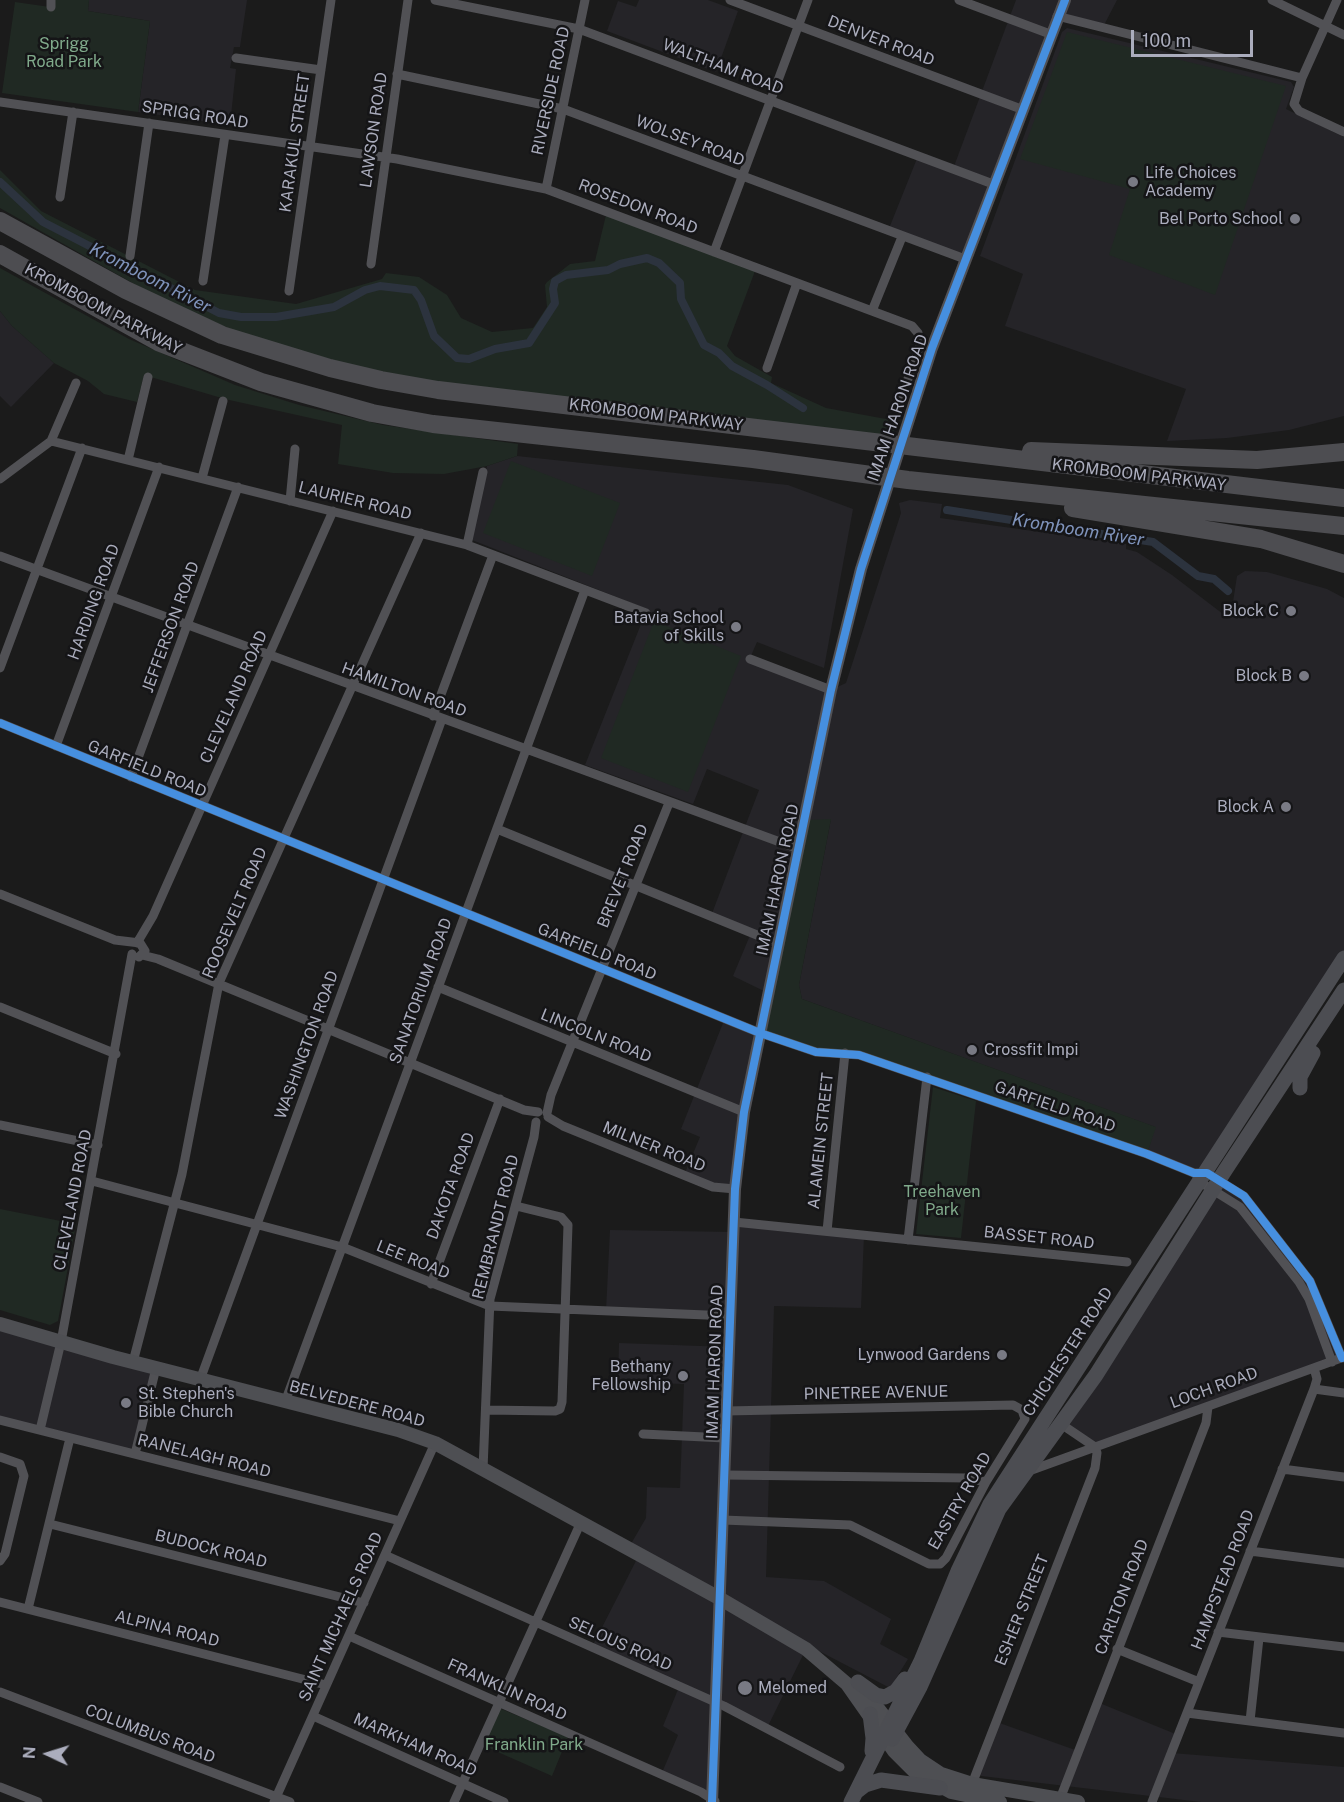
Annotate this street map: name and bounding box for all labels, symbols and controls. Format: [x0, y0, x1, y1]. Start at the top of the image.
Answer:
street label: DENVER ROAD [825, 12, 937, 70]
scale bar [1134, 18, 1256, 56]
street label: RIVERSIDE ROAD [528, 25, 574, 157]
text: 100 m [1142, 30, 1191, 51]
park label: Sprigg Road Park [26, 34, 102, 72]
street label: WALTHAM ROAD [660, 35, 786, 99]
street label: LAWSON ROAD [356, 71, 392, 189]
street label: KARAKUL STREET [276, 72, 314, 214]
street label: SPRIGG ROAD [140, 97, 250, 133]
street label: WOLSEY ROAD [633, 111, 747, 171]
place label: Life Choices Academy [1145, 163, 1236, 201]
street label: ROSEDON ROAD [576, 175, 700, 239]
marker: Life Choices Academy [1126, 175, 1140, 189]
place label: Bel Porto School [1159, 209, 1283, 229]
marker: Bel Porto School [1288, 212, 1302, 226]
water label: Kromboom River [86, 238, 214, 318]
street label: KROMBOOM PARKWAY [21, 259, 185, 359]
street label: IMAM HARON ROAD [864, 332, 932, 484]
street label: KROMBOOM PARKWAY [568, 395, 744, 435]
street label: KROMBOOM PARKWAY [1051, 455, 1227, 495]
street label: LAURIER ROAD [296, 478, 414, 524]
water label: Kromboom River [1010, 509, 1146, 551]
street label: HARDING ROAD [64, 541, 124, 663]
street label: JEFFERSON ROAD [138, 559, 204, 695]
place label: Block C [1222, 601, 1279, 621]
marker: Block C [1284, 604, 1298, 618]
place label: Batavia School of Skills [614, 608, 724, 646]
marker: Batavia School of Skills [729, 620, 743, 634]
street label: CLEVELAND ROAD [196, 628, 272, 766]
street label: HAMILTON ROAD [339, 659, 469, 721]
place label: Block B [1236, 666, 1292, 686]
marker: Block B [1297, 669, 1311, 683]
street label: GARFIELD ROAD [85, 736, 209, 802]
place label: Block A [1217, 797, 1274, 817]
marker: Block A [1279, 800, 1293, 814]
street label: IMAM HARON ROAD [753, 802, 803, 958]
street label: BREVET ROAD [593, 821, 653, 931]
street label: ROOSEVELT ROAD [199, 844, 271, 982]
street label: SANATORIUM ROAD [386, 915, 456, 1067]
street label: GARFIELD ROAD [535, 919, 659, 985]
street label: WASHINGTON ROAD [271, 968, 343, 1122]
street label: LINCOLN ROAD [538, 1005, 654, 1067]
place label: Crossfit Impi [984, 1040, 1078, 1060]
marker: Crossfit Impi [965, 1043, 979, 1057]
street label: ALAMEIN STREET [804, 1072, 838, 1210]
street label: GARFIELD ROAD [992, 1077, 1118, 1137]
street label: MILNER ROAD [600, 1118, 708, 1176]
street label: CLEVELAND ROAD [50, 1128, 96, 1272]
street label: DAKOTA ROAD [423, 1130, 479, 1242]
street label: REMBRANDT ROAD [469, 1153, 523, 1301]
park label: Treehaven Park [903, 1182, 981, 1220]
street label: BASSET ROAD [983, 1223, 1095, 1253]
street label: LEE ROAD [374, 1237, 452, 1283]
street label: CHICHESTER ROAD [1019, 1284, 1117, 1420]
street label: IMAM HARON ROAD [703, 1285, 727, 1439]
place label: Lynwood Gardens [857, 1345, 990, 1365]
marker: Lynwood Gardens [995, 1348, 1009, 1362]
place label: Bethany Fellowship [591, 1357, 671, 1395]
street label: LOCH ROAD [1167, 1363, 1261, 1413]
marker: Bethany Fellowship [676, 1369, 690, 1383]
street label: BELVEDERE ROAD [287, 1377, 427, 1431]
street label: PINETREE AVENUE [804, 1382, 948, 1404]
place label: St. Stephen's Bible Church [138, 1384, 235, 1422]
marker: St. Stephen's Bible Church [119, 1396, 133, 1410]
street label: RANELAGH ROAD [135, 1430, 273, 1482]
street label: EASTRY ROAD [924, 1449, 996, 1553]
street label: HAMPSTEAD ROAD [1187, 1507, 1259, 1653]
street label: BUDOCK ROAD [153, 1526, 269, 1572]
street label: SAINT MICHAELS ROAD [295, 1529, 387, 1705]
street label: CARLTON ROAD [1091, 1537, 1153, 1657]
street label: ESHER STREET [991, 1552, 1053, 1668]
street label: ALPINA ROAD [113, 1607, 221, 1651]
street label: SELOUS ROAD [565, 1613, 675, 1675]
street label: FRANKLIN ROAD [444, 1655, 570, 1725]
place label: Melomed [758, 1678, 827, 1698]
marker: Melomed [736, 1679, 754, 1697]
street label: COLUMBUS ROAD [82, 1700, 218, 1768]
street label: MARKHAM ROAD [350, 1709, 480, 1781]
north arrow [18, 1724, 78, 1784]
park label: Franklin Park [485, 1735, 583, 1755]
text: N [20, 1746, 39, 1760]

